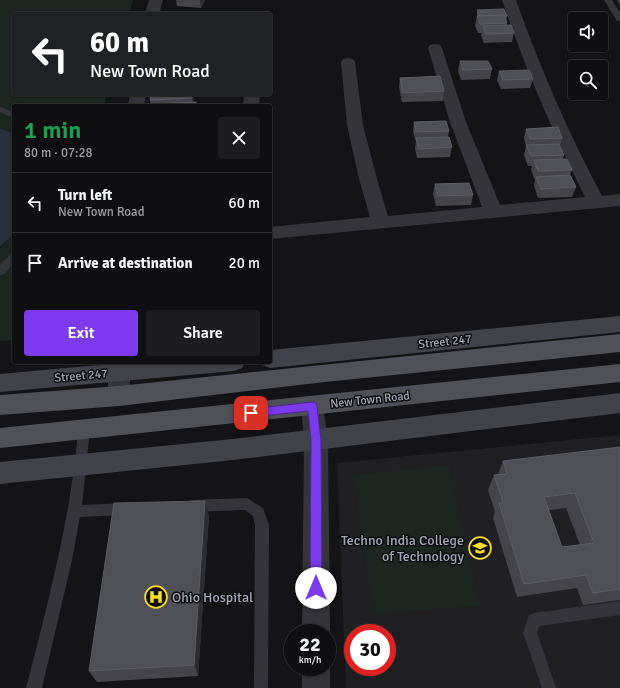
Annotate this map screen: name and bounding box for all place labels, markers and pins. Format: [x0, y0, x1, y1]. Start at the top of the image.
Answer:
pin [234, 396, 268, 430]
place label: Techno India College of Technology [341, 532, 464, 565]
school or university icon: Techno India College of Technology [467, 535, 493, 561]
hospital icon: Ohio Hospital [143, 584, 169, 610]
place label: Ohio Hospital [172, 589, 253, 606]

